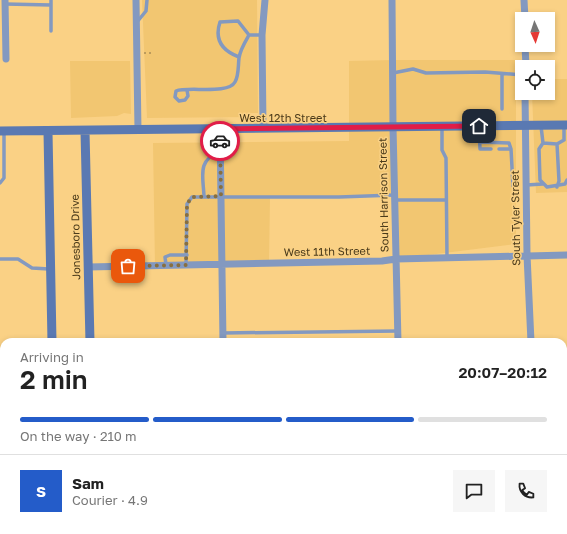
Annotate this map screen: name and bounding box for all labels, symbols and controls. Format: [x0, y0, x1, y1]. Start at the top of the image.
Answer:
north arrow [515, 12, 555, 52]
map controls [515, 12, 555, 100]
button: locate [515, 60, 555, 100]
pin [462, 109, 496, 143]
street label: West 12th Street [239, 111, 327, 124]
icon: home [468, 115, 490, 137]
courier [200, 121, 240, 161]
icon: car [209, 130, 231, 152]
street label: South Harrison Street [375, 137, 391, 253]
street label: South Tyler Street [508, 170, 522, 266]
street label: Jonesboro Drive [68, 194, 82, 280]
street label: West 11th Street [284, 244, 370, 258]
pin [111, 249, 145, 283]
icon: bag [117, 255, 139, 277]
text: Arriving in [20, 349, 84, 365]
text: 20:07–20:12 [458, 363, 547, 381]
text: 2 min [20, 364, 88, 395]
text: On the way · 210 m [20, 428, 137, 444]
button: chat [453, 470, 495, 512]
button: phone [505, 470, 547, 512]
text: Sam [72, 474, 104, 492]
text: S [36, 482, 46, 500]
text: Courier · 4.9 [72, 492, 148, 508]

